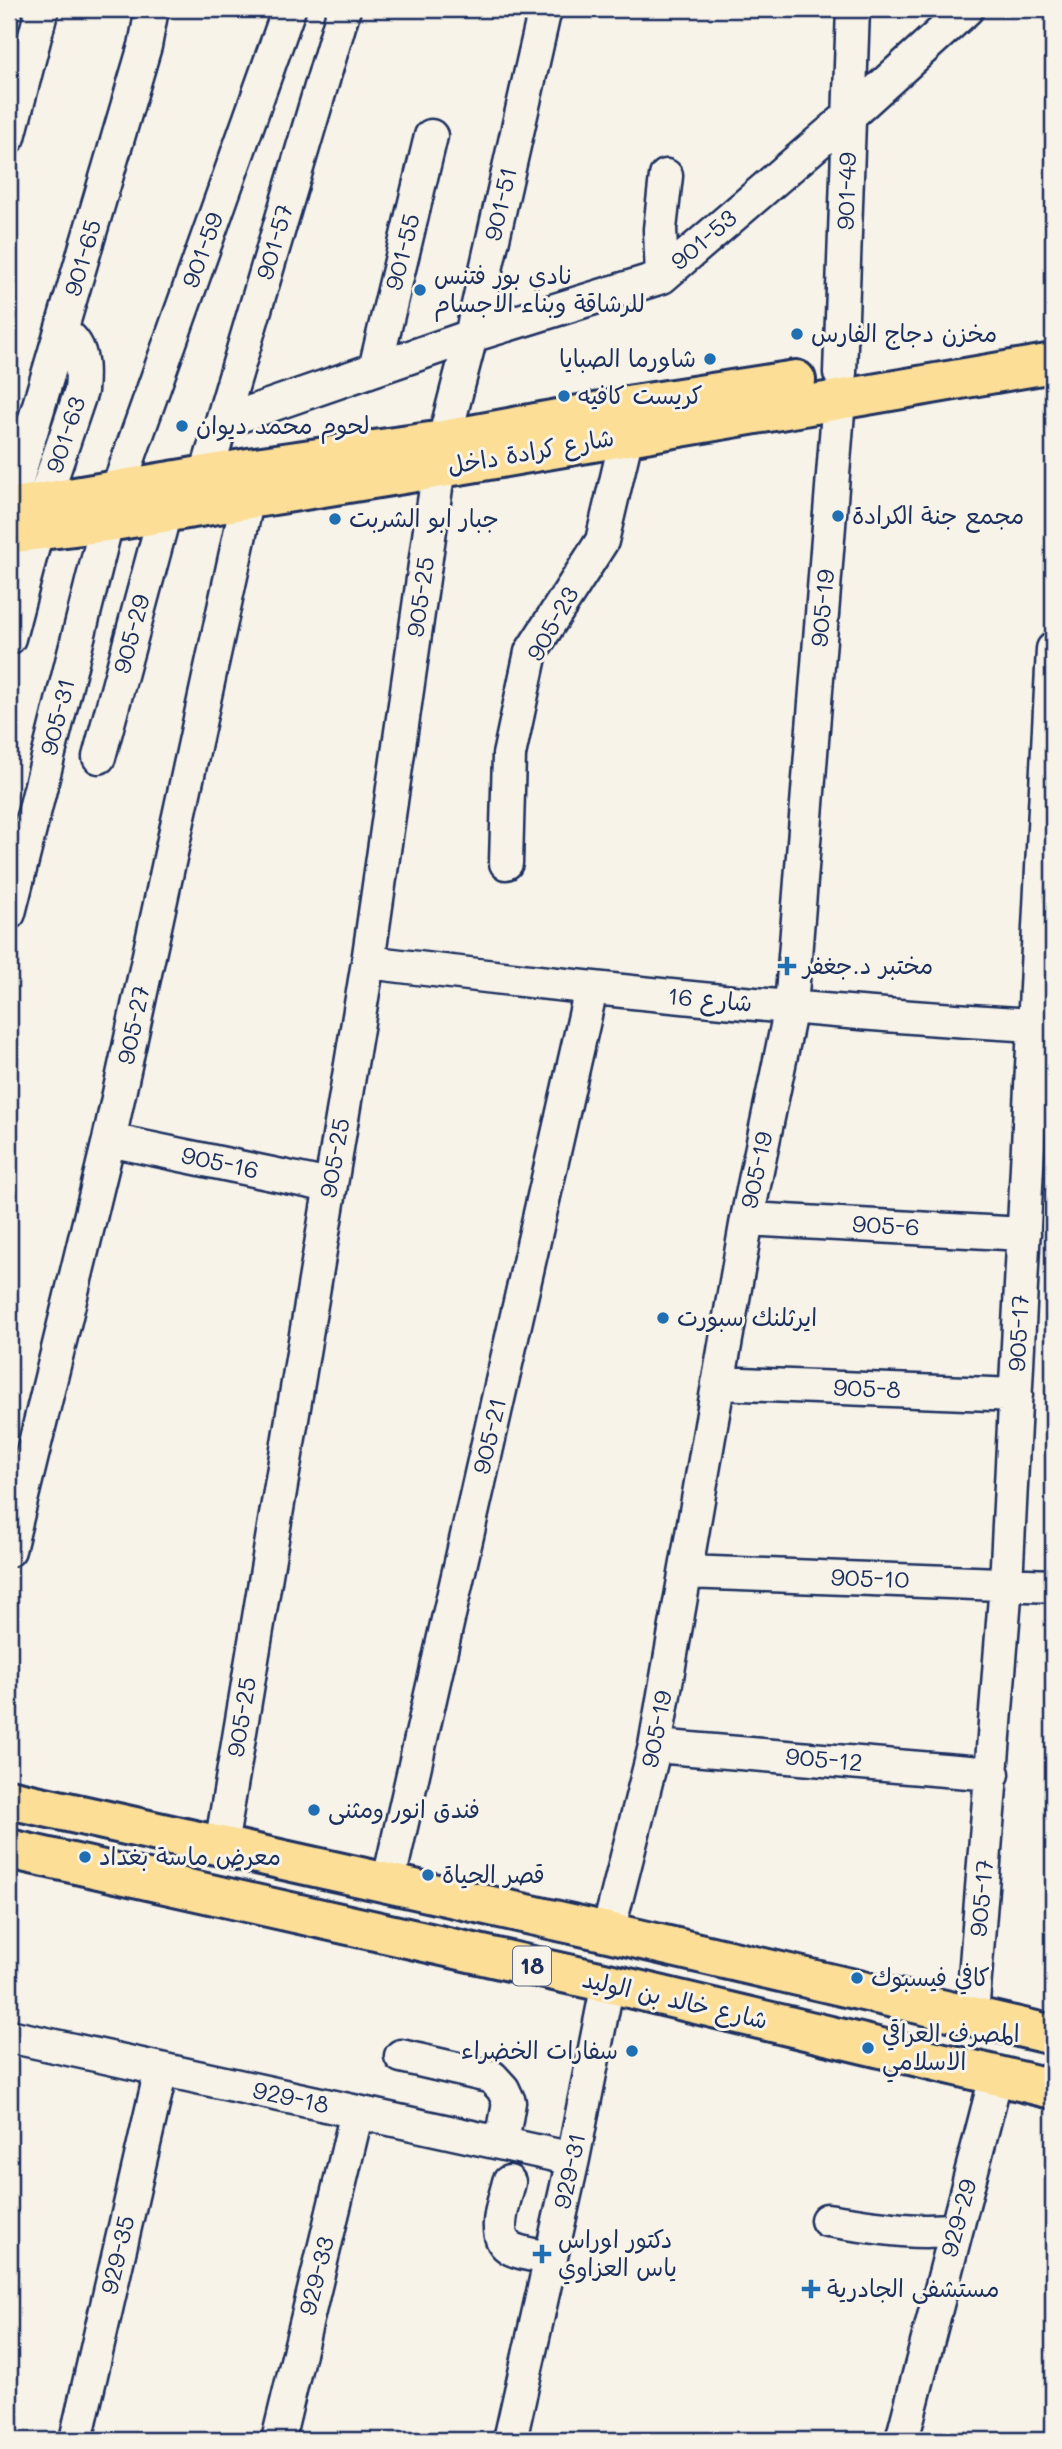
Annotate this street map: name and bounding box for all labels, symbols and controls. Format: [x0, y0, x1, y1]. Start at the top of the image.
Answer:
street label: 901-49 [829, 151, 862, 231]
street label: 901-51 [476, 164, 523, 243]
street label: 901-57 [248, 200, 299, 283]
street label: 901-53 [663, 202, 743, 276]
street label: 901-59 [174, 208, 229, 291]
street label: 901-55 [377, 210, 426, 293]
street label: 901-65 [56, 216, 107, 300]
place label: نادي بور فتنس للرشاقة وبناء الاجسام [434, 259, 645, 322]
marker: نادي بور فتنس للرشاقة وبناء الاجسام [412, 282, 428, 298]
place label: مخزن دجاج الفارس [811, 317, 997, 350]
marker: مخزن دجاج الفارس [789, 326, 805, 342]
place label: شاورما الصبايا [559, 342, 696, 373]
marker: شاورما الصبايا [702, 351, 718, 367]
place label: كريست كافيه [578, 379, 703, 410]
marker: كريست كافيه [556, 388, 572, 404]
street label: 901-63 [38, 392, 91, 477]
place label: لحوم محمد ديوان [196, 409, 370, 444]
marker: لحوم محمد ديوان [174, 418, 190, 434]
street label: شارع كرادة داخل [445, 421, 617, 483]
place label: مجمع جنة الكرادة [852, 499, 1024, 533]
place label: جبار ابو الشربت [349, 502, 499, 534]
marker: مجمع جنة الكرادة [830, 508, 846, 524]
marker: جبار ابو الشربت [327, 511, 343, 527]
street label: 905-25 [399, 555, 440, 639]
street label: 905-19 [803, 568, 840, 648]
street label: 905-23 [519, 581, 585, 666]
street label: 905-29 [105, 591, 156, 677]
street label: 905-31 [32, 675, 81, 758]
place label: مختبر د.جغفر [801, 949, 933, 980]
marker: مختبر د.جغفر [777, 956, 797, 976]
street label: شارع 16 [666, 979, 754, 1021]
street label: 905-27 [109, 982, 156, 1067]
street label: 905-25 [311, 1115, 356, 1200]
street label: 905-19 [732, 1128, 779, 1211]
street label: 905-16 [179, 1138, 262, 1185]
street label: 905-6 [852, 1207, 921, 1242]
street label: 905-17 [1000, 1294, 1035, 1372]
place label: ايرثلنك سبورت [677, 1301, 817, 1333]
marker: ايرثلنك سبورت [655, 1310, 671, 1326]
street label: 905-8 [833, 1371, 901, 1404]
street label: 905-21 [465, 1395, 512, 1477]
street label: 905-10 [830, 1561, 910, 1594]
street label: 905-25 [219, 1675, 262, 1759]
street label: 905-19 [633, 1687, 678, 1770]
street label: 905-12 [784, 1740, 864, 1777]
place label: فندق انور ومثنى [328, 1793, 480, 1825]
marker: فندق انور ومثنى [306, 1802, 322, 1818]
place label: معرض ماسة بغداد [99, 1840, 281, 1871]
marker: معرض ماسة بغداد [77, 1849, 93, 1865]
place label: قصر الحياة [442, 1858, 545, 1889]
street label: 905-17 [962, 1858, 999, 1938]
marker: قصر الحياة [420, 1867, 436, 1883]
road number: 18 [513, 1946, 551, 1985]
place label: كافي فيسبوك [871, 1961, 990, 1995]
street label: شارع خالد بن الوليد [579, 1962, 771, 2038]
marker: كافي فيسبوك [849, 1970, 865, 1986]
place label: المصرف العراقي الاسلامي [882, 2017, 1020, 2083]
place label: سفارات الخضراء [461, 2034, 618, 2065]
marker: المصرف العراقي الاسلامي [860, 2040, 876, 2056]
marker: سفارات الخضراء [624, 2043, 640, 2059]
street label: 929-18 [250, 2073, 332, 2120]
street label: 929-31 [545, 2130, 592, 2211]
street label: 929-29 [932, 2175, 983, 2260]
street label: 929-35 [92, 2212, 141, 2297]
place label: دكتور اوراس ياس العزاوي [558, 2223, 677, 2285]
street label: 929-33 [291, 2233, 340, 2318]
marker: دكتور اوراس ياس العزاوي [532, 2244, 552, 2264]
place label: مستشفى الجادرية [827, 2272, 999, 2304]
marker: مستشفى الجادرية [801, 2279, 821, 2299]

